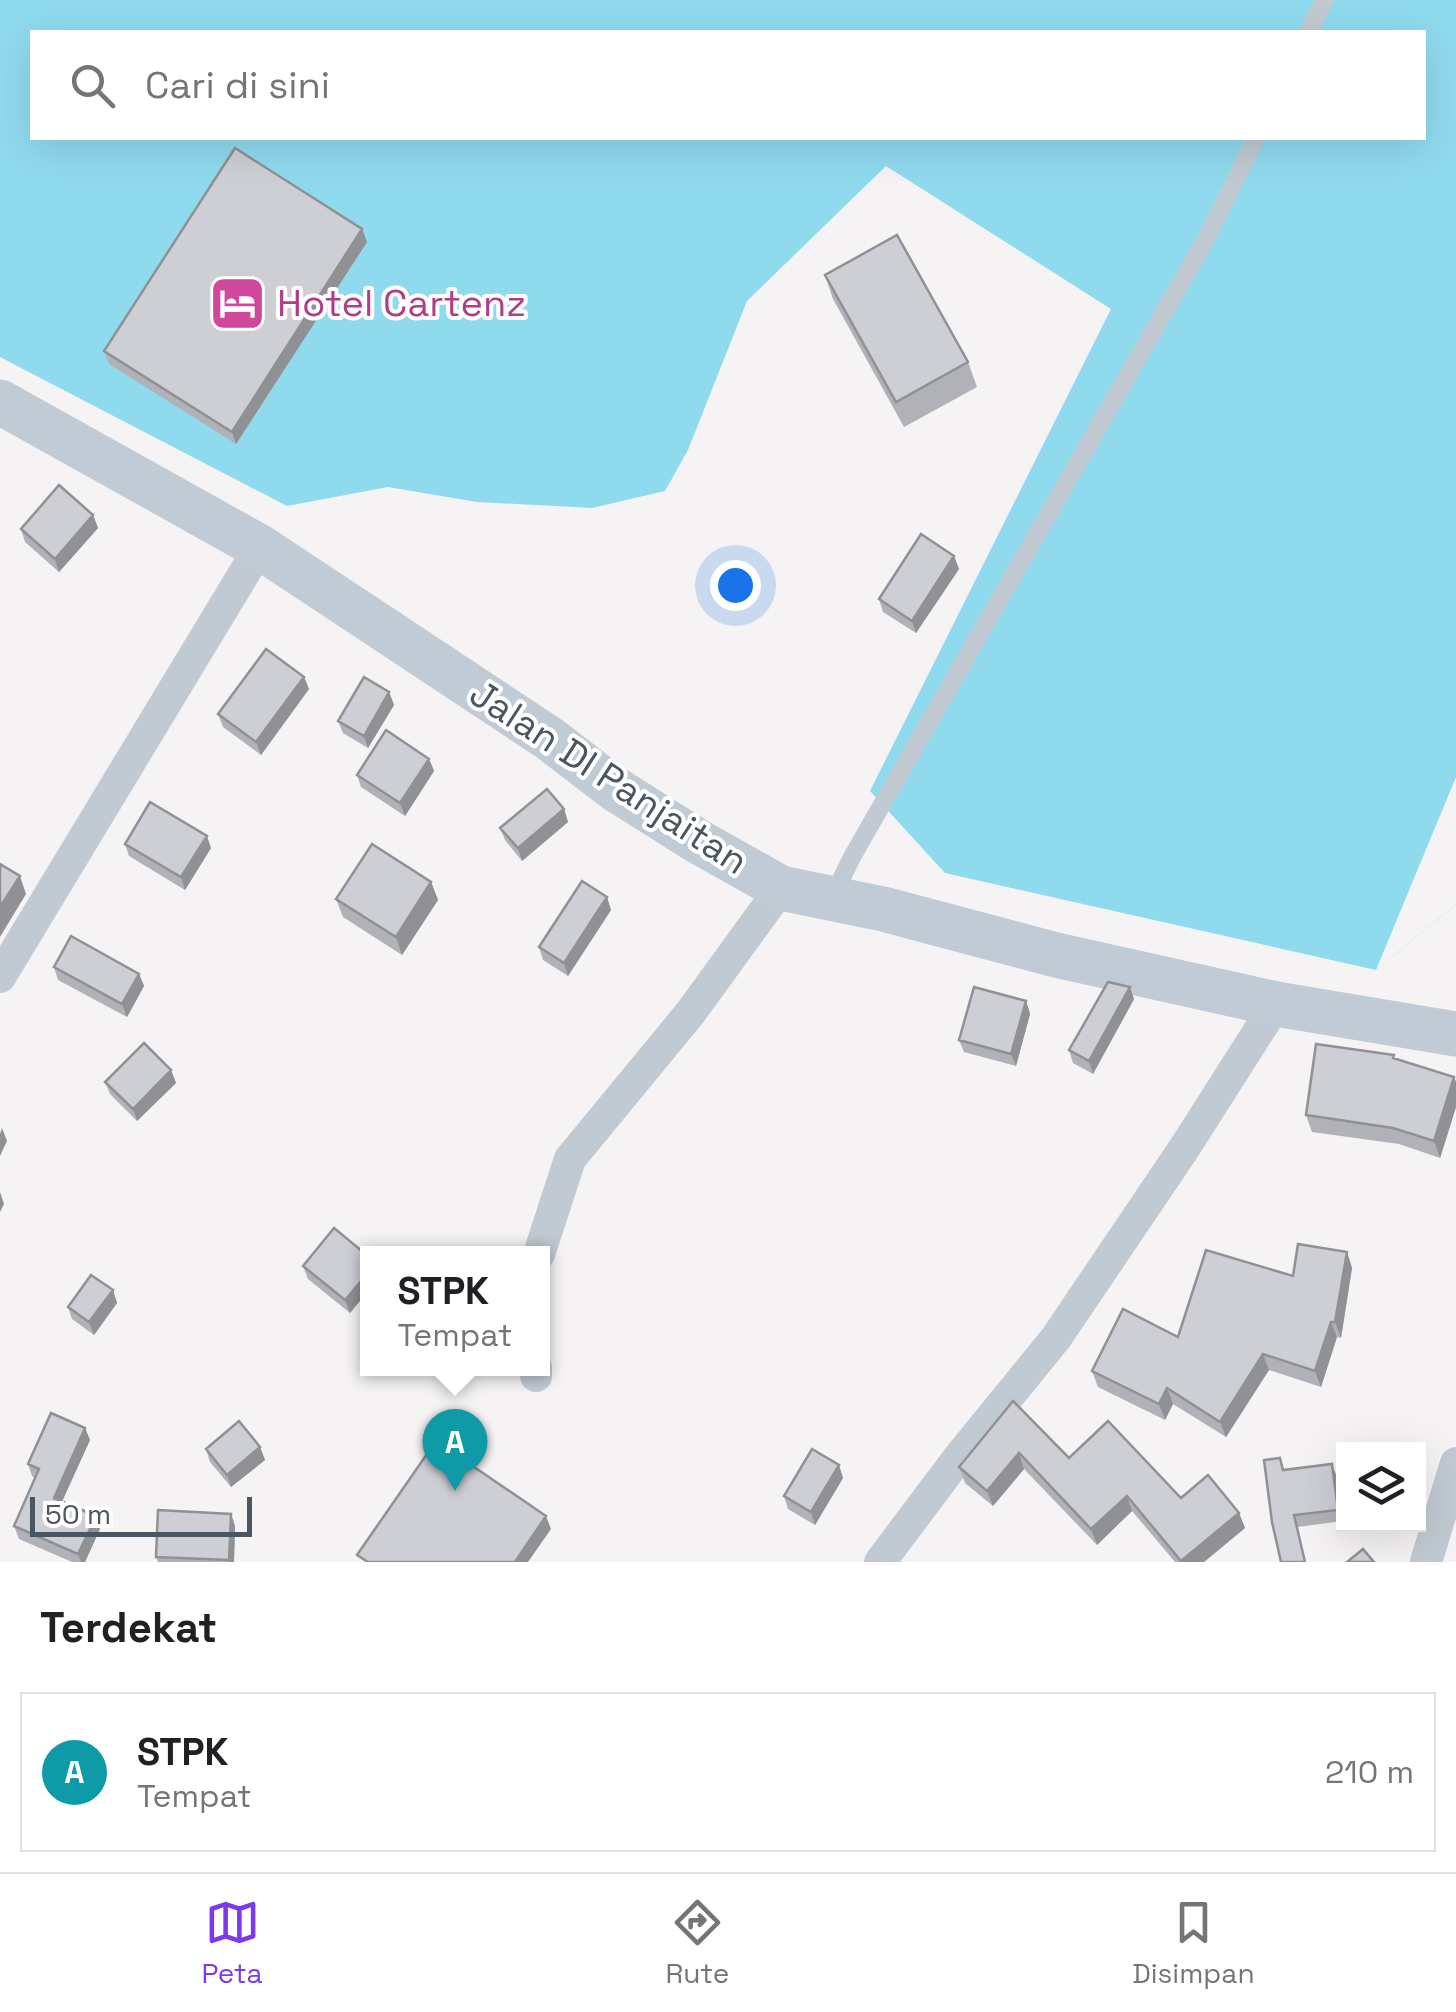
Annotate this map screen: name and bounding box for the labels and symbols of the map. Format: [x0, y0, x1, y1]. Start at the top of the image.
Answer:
hotel icon: Hotel Cartenz [208, 273, 268, 333]
place label: Hotel Cartenz [277, 279, 526, 327]
your location [710, 560, 761, 611]
street label: Jalan DI Panjaitan [461, 669, 757, 885]
pin: A [422, 1408, 488, 1491]
scale bar [30, 1492, 252, 1536]

